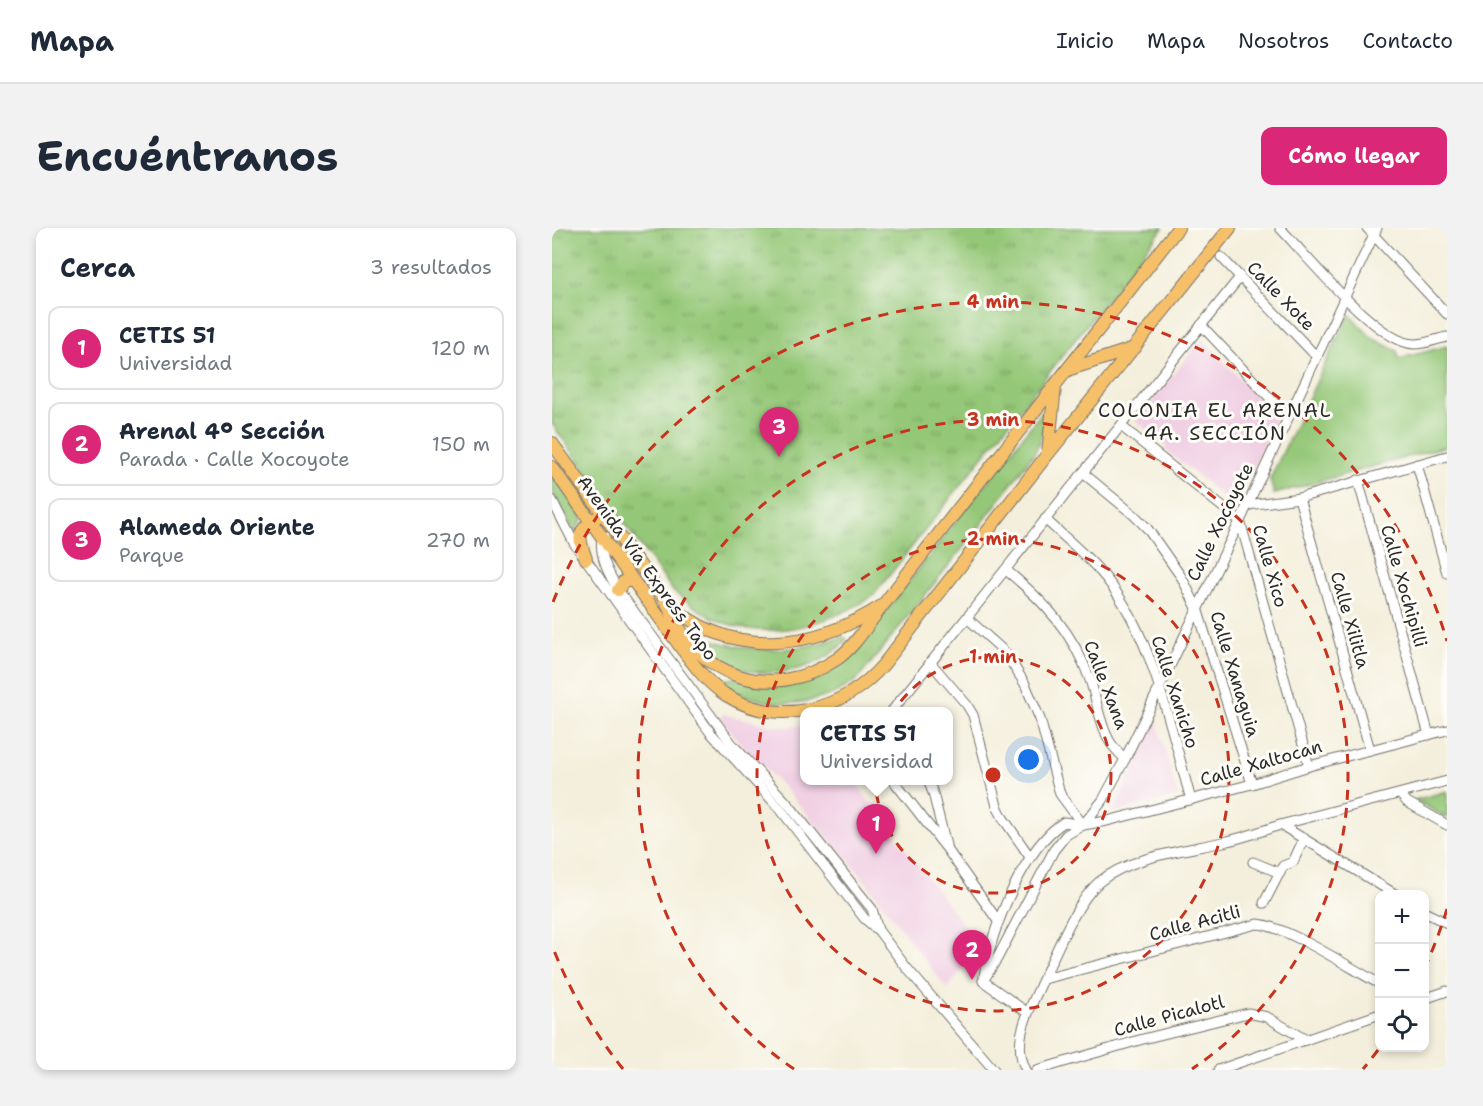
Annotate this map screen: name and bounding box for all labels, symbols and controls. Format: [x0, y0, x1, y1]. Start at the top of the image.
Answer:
text: Mapa [30, 22, 114, 60]
text: Inicio [1056, 27, 1114, 55]
text: Mapa [1147, 27, 1205, 55]
text: Nosotros [1238, 27, 1329, 55]
text: Contacto [1362, 27, 1453, 55]
button: Cómo llegar [1261, 127, 1447, 185]
text: Encuéntranos [36, 128, 338, 184]
text: Cerca [60, 250, 135, 285]
text: 3 resultados [370, 254, 492, 280]
street label: Calle Xote [1242, 256, 1320, 336]
text: 4 min [967, 290, 1019, 314]
text: CETIS 51 [119, 321, 216, 350]
text: 1 [77, 335, 86, 361]
text: 120 m [431, 335, 490, 361]
text: Universidad [119, 350, 232, 376]
district label: COLONIA EL ARENAL 4A. SECCIÓN [1098, 397, 1332, 446]
pin: 3 [760, 408, 798, 457]
text: 3 min [967, 408, 1019, 432]
text: Arenal 4° Sección [119, 417, 325, 446]
text: 2 [75, 431, 89, 457]
text: 150 m [432, 431, 490, 457]
text: Parada · Calle Xocoyote [119, 446, 350, 472]
street label: Calle Xocoyote [1181, 459, 1259, 585]
street label: Avenida Vía Express Tapo [572, 471, 722, 665]
text: Alameda Oriente [119, 513, 315, 542]
street label: Calle Xico [1247, 522, 1293, 610]
street label: Calle Xochipilli [1375, 522, 1433, 650]
text: 3 [75, 527, 89, 553]
text: 270 m [426, 527, 490, 553]
text: 2 min [967, 527, 1019, 551]
text: Parque [119, 542, 184, 568]
street label: Calle Xilitla [1325, 569, 1375, 671]
street label: Calle Xanaguia [1204, 608, 1266, 740]
street label: Calle Xanicho [1145, 632, 1205, 752]
street label: Calle Xana [1078, 637, 1134, 733]
text: 1 min [969, 645, 1017, 669]
popup [800, 707, 953, 785]
text: CETIS 51 [820, 719, 917, 748]
street label: Calle Xaltocan [1197, 734, 1325, 792]
your location [1014, 745, 1043, 774]
text: Universidad [820, 748, 933, 774]
centre of rings [983, 765, 1003, 785]
pin: 1 [856, 804, 896, 854]
map controls [1375, 890, 1429, 1052]
button: + [1375, 890, 1429, 944]
street label: Calle Acitli [1147, 899, 1243, 947]
pin: 2 [952, 930, 992, 980]
button: − [1375, 944, 1429, 998]
street label: Calle Picalotl [1111, 990, 1227, 1042]
button: locate [1375, 998, 1429, 1052]

